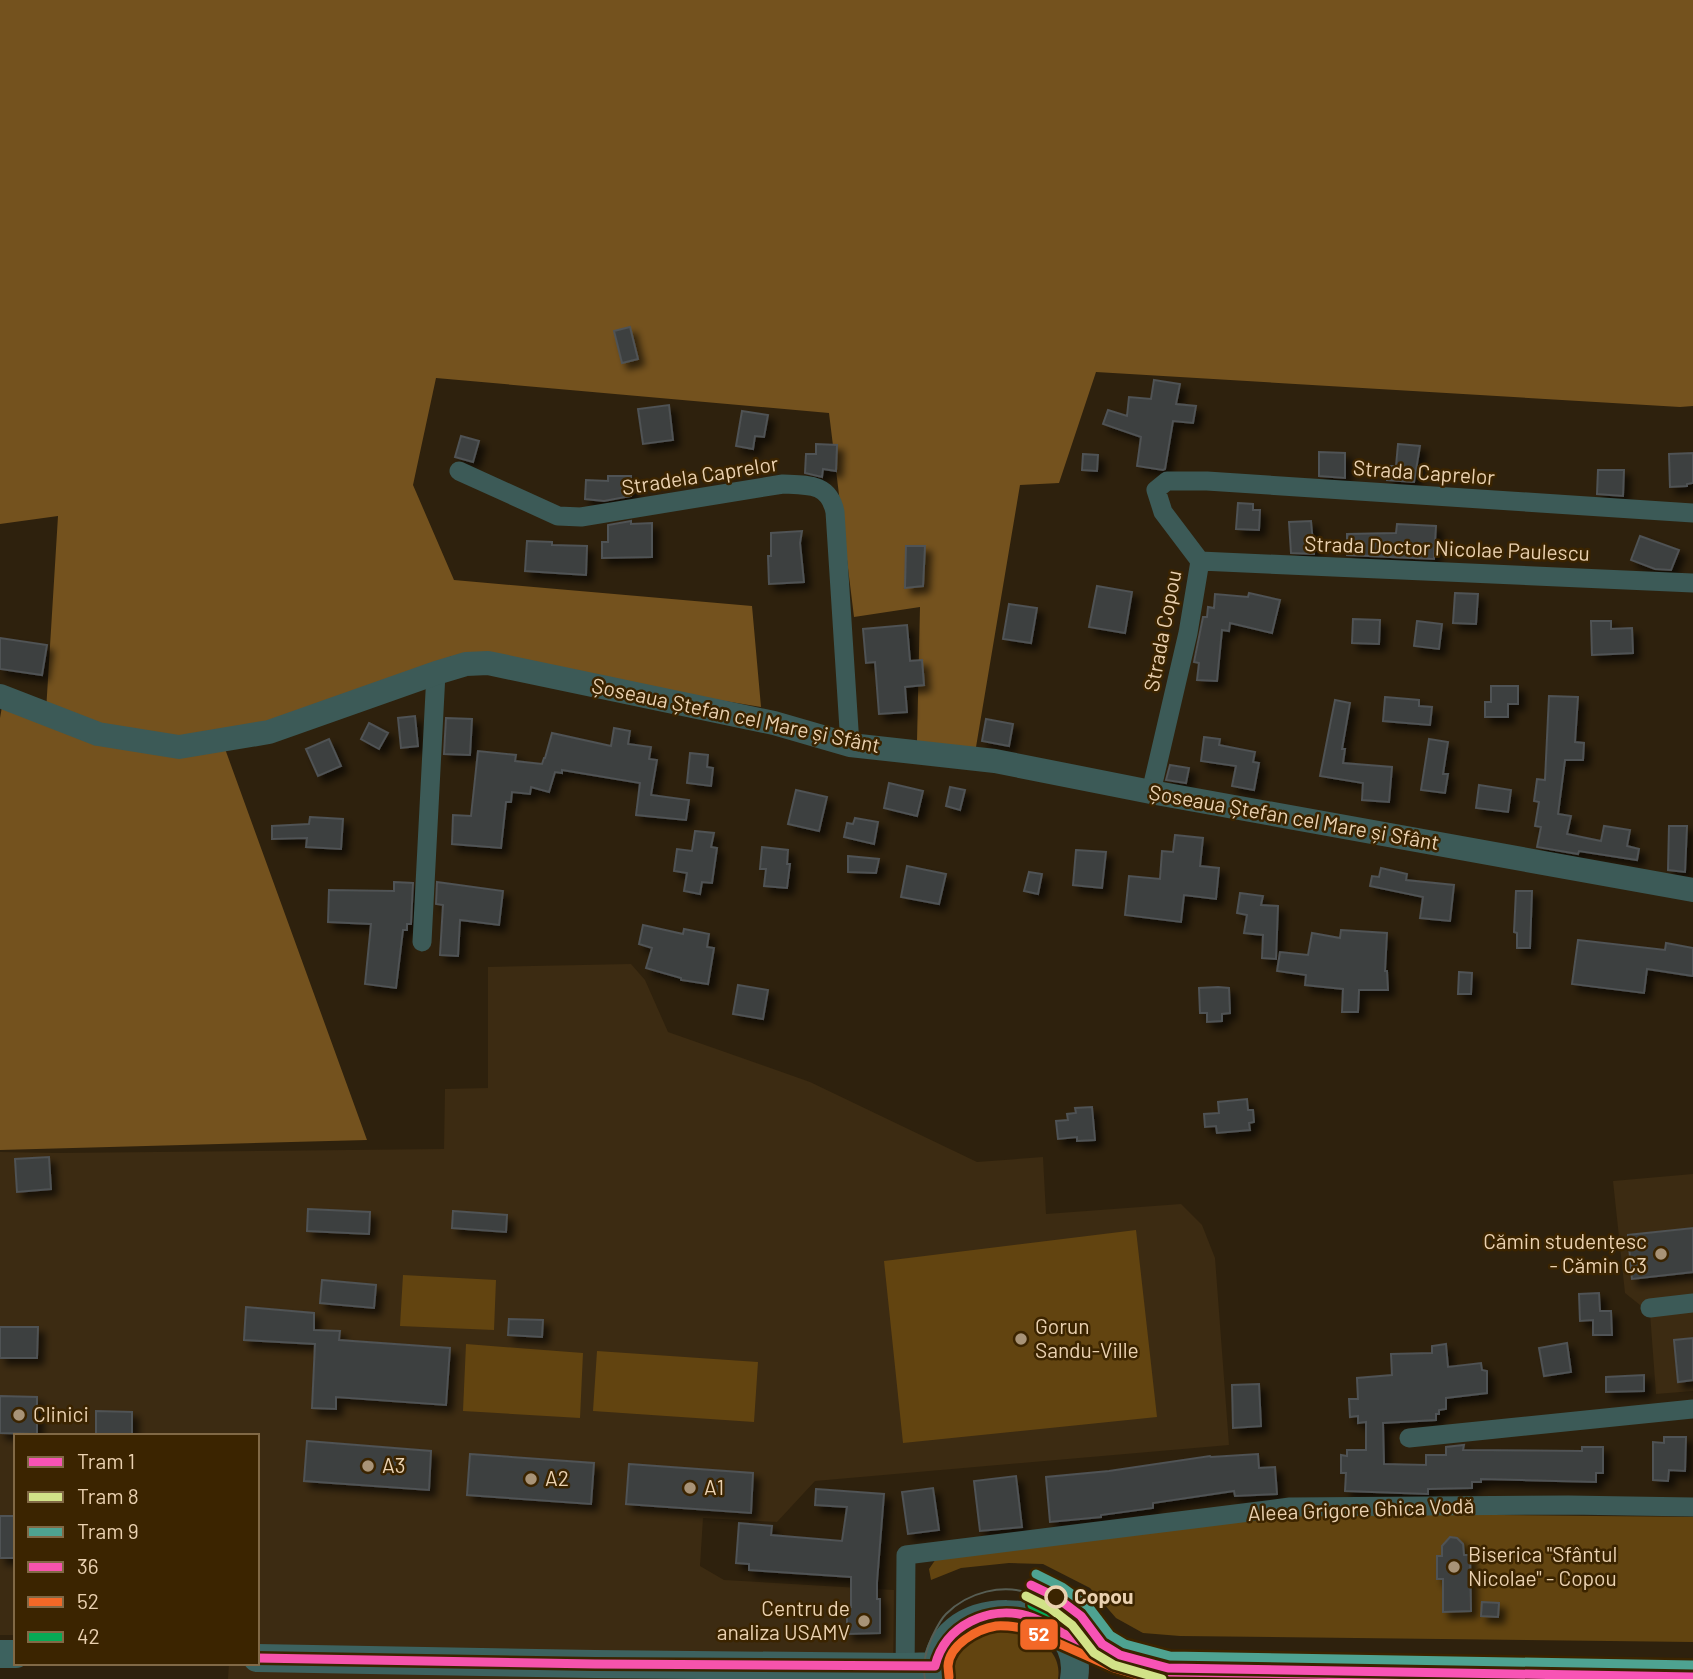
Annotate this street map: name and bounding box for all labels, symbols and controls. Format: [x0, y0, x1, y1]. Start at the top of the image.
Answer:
street label: Stradela Caprelor [620, 450, 780, 499]
street label: Strada Caprelor [1352, 454, 1496, 489]
street label: Strada Doctor Nicolae Paulescu [1304, 530, 1590, 565]
street label: Strada Copou [1138, 568, 1186, 693]
street label: Șoseaua Ștefan cel Mare și Sfânt [590, 672, 883, 757]
street label: Șoseaua Ștefan cel Mare și Sfânt [1147, 779, 1441, 854]
place label: Cămin studențesc - Cămin C3 [1483, 1228, 1647, 1277]
marker: Cămin studențesc - Cămin C3 [1653, 1246, 1669, 1262]
place label: Gorun Sandu-Ville [1035, 1313, 1139, 1362]
marker: Gorun Sandu-Ville [1013, 1331, 1029, 1347]
place label: Clinici [33, 1401, 89, 1426]
marker: Clinici [11, 1407, 27, 1423]
legend [14, 1434, 259, 1665]
text: Tram 1 [77, 1448, 135, 1473]
place label: A3 [382, 1452, 406, 1477]
marker: A3 [360, 1458, 376, 1474]
place label: A2 [545, 1465, 569, 1490]
marker: A2 [523, 1471, 539, 1487]
place label: A1 [704, 1474, 724, 1499]
marker: A1 [682, 1480, 698, 1496]
text: Tram 8 [77, 1483, 139, 1508]
street label: Aleea Grigore Ghica Vodă [1247, 1492, 1475, 1525]
text: Tram 9 [77, 1518, 139, 1543]
place label: Biserica "Sfântul Nicolae" - Copou [1468, 1541, 1617, 1590]
text: 36 [77, 1553, 99, 1578]
marker: Biserica "Sfântul Nicolae" - Copou [1446, 1559, 1462, 1575]
place label: Copou [1074, 1583, 1133, 1608]
marker: Copou [1045, 1586, 1067, 1608]
text: 52 [77, 1588, 99, 1613]
place label: Centru de analiza USAMV [717, 1595, 850, 1644]
marker: Centru de analiza USAMV [856, 1613, 872, 1629]
line badge: 52 [1019, 1618, 1059, 1651]
text: 52 [1029, 1622, 1049, 1645]
text: 42 [77, 1623, 100, 1648]

